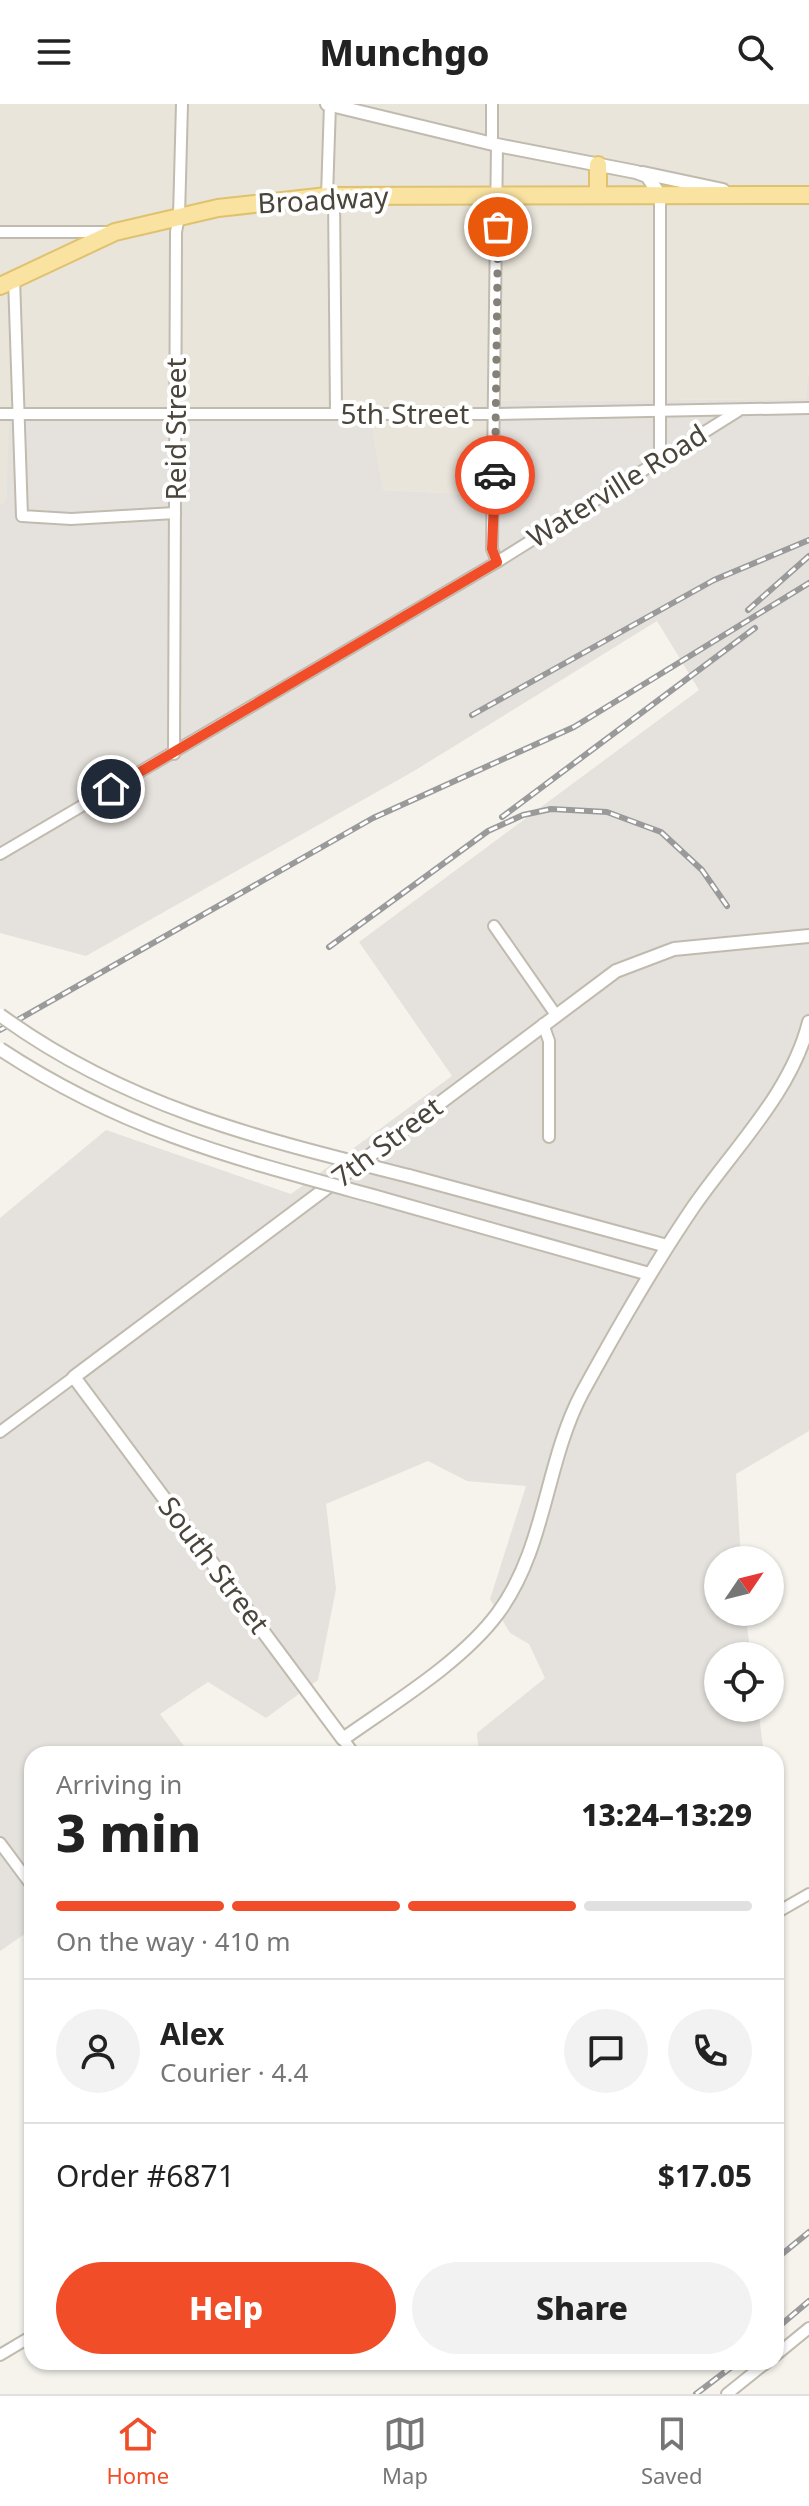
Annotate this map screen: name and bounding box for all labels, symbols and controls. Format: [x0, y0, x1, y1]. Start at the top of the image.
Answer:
text: Munchgo [319, 28, 490, 77]
icon: menu [32, 30, 76, 74]
icon: search [733, 30, 777, 74]
street label: Broadway [257, 177, 390, 221]
pin [464, 193, 532, 261]
icon: bag [476, 205, 520, 249]
street label: Reid Street [156, 357, 194, 501]
street label: 5th Street [341, 394, 469, 432]
street label: Waterville Road [520, 415, 713, 556]
courier [455, 435, 535, 515]
icon: car [473, 453, 517, 497]
pin [77, 755, 145, 823]
icon: home [89, 767, 133, 811]
street label: 7th Street [323, 1087, 449, 1195]
street label: South Street [151, 1488, 279, 1641]
north arrow [704, 1546, 784, 1626]
map controls [704, 1546, 784, 1722]
button: locate [704, 1642, 784, 1722]
text: Arriving in [56, 1766, 182, 1802]
text: 13:24–13:29 [581, 1794, 752, 1835]
text: 3 min [56, 1796, 201, 1867]
text: On the way · 410 m [56, 1923, 290, 1959]
button: person [56, 2009, 140, 2093]
button: chat [564, 2009, 648, 2093]
button: phone [668, 2009, 752, 2093]
text: Alex [160, 2013, 224, 2054]
text: Courier · 4.4 [160, 2054, 308, 2090]
text: Order #6871 [56, 2155, 235, 2196]
text: $17.05 [658, 2155, 752, 2196]
button: Help [56, 2262, 396, 2354]
button: Share [412, 2262, 752, 2354]
tab: Home [107, 2412, 169, 2490]
tab: Map [382, 2412, 428, 2490]
tab: Saved [641, 2412, 702, 2490]

